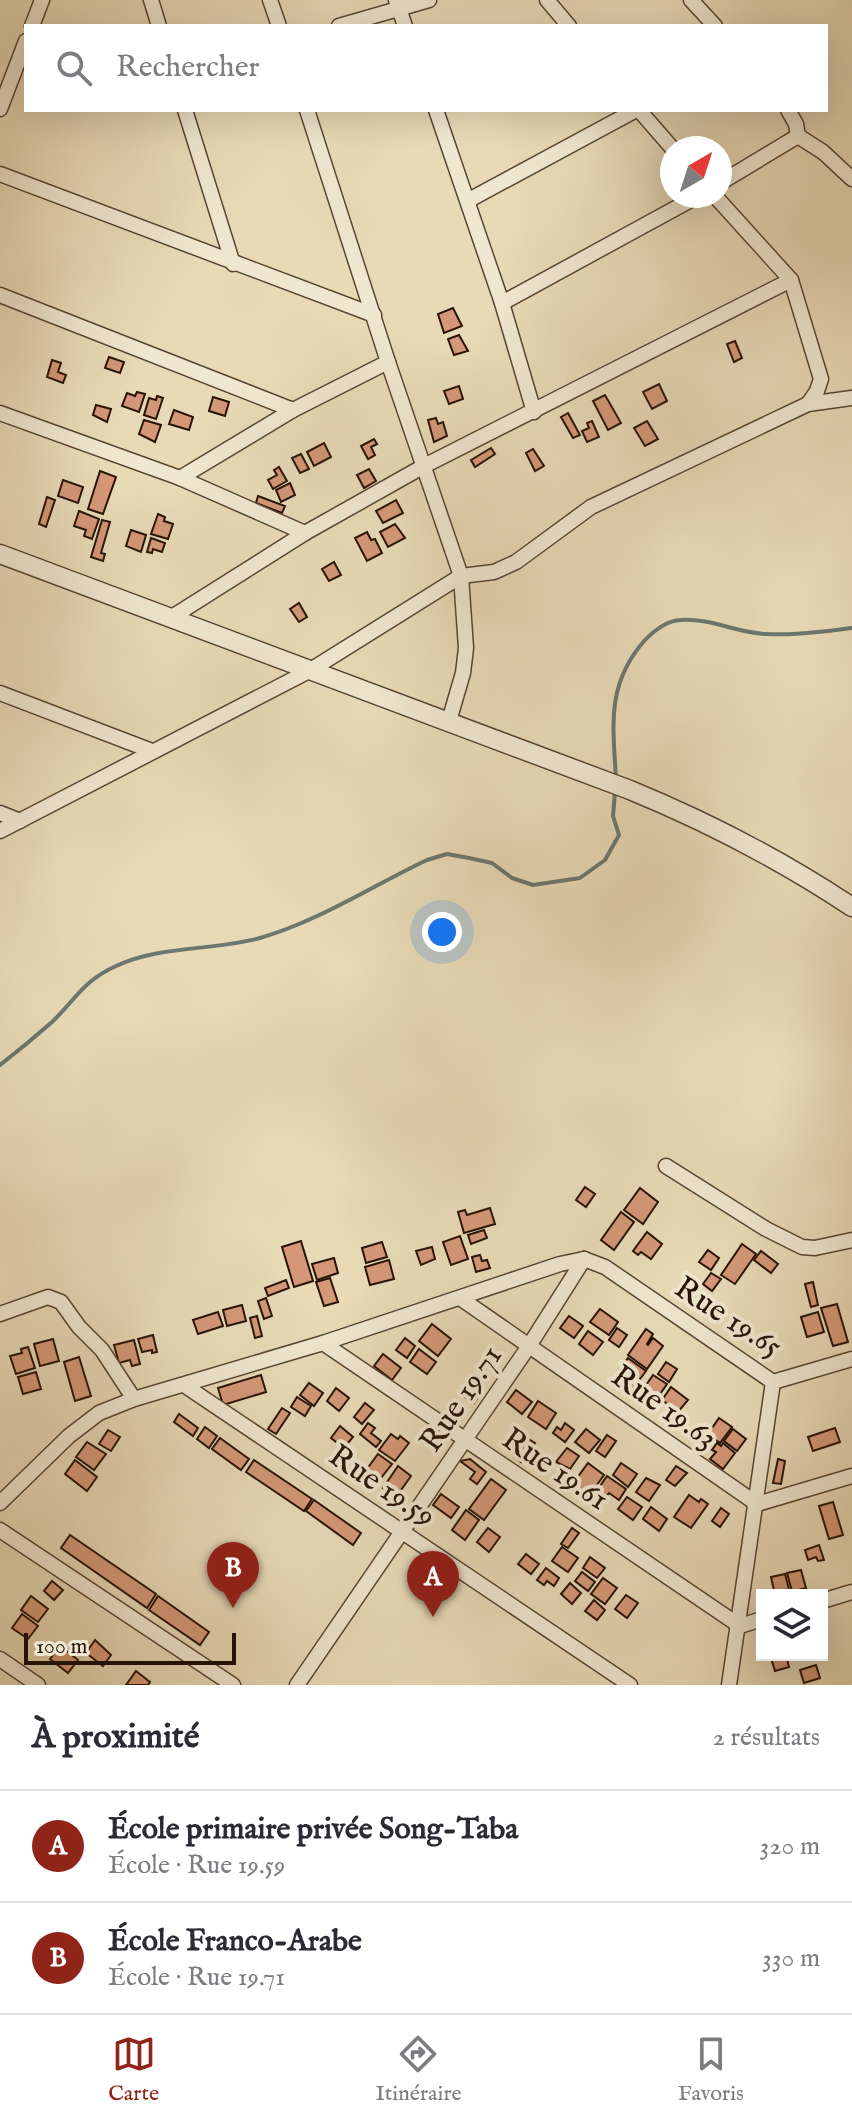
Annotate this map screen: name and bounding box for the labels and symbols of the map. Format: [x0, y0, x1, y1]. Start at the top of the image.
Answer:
north arrow [660, 136, 732, 208]
your location [422, 912, 462, 952]
street label: Rue 19.65 [666, 1268, 789, 1368]
street label: Rue 19.71 [411, 1338, 513, 1461]
street label: Rue 19.63 [602, 1357, 725, 1459]
street label: Rue 19.61 [493, 1419, 616, 1521]
street label: Rue 19.59 [320, 1436, 443, 1538]
pin: B [207, 1542, 259, 1608]
pin: A [407, 1551, 459, 1617]
scale bar [24, 1629, 236, 1665]

